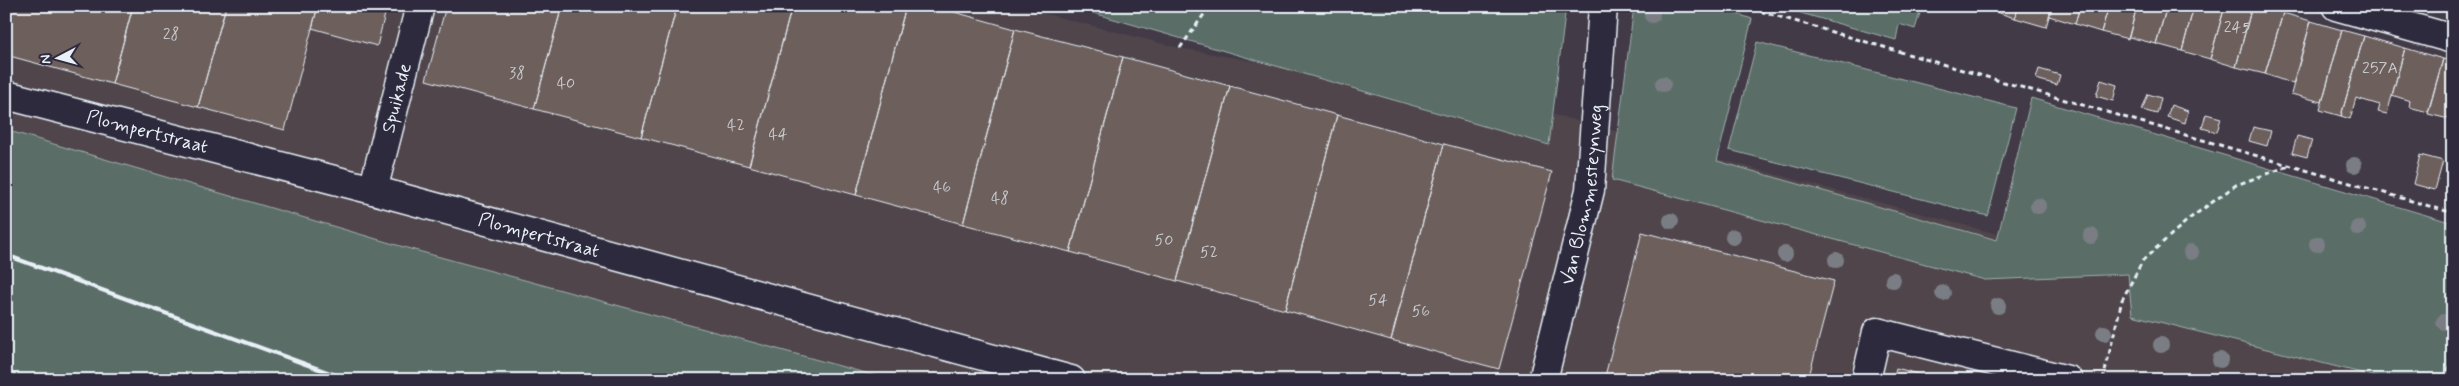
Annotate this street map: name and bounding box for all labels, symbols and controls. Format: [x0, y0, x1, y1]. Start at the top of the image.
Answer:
house number: 245 [2224, 17, 2250, 38]
house number: 28 [163, 24, 179, 45]
north arrow [32, 32, 82, 82]
text: N [37, 54, 56, 65]
house number: 257A [2362, 58, 2398, 79]
street label: Spuikade [376, 60, 417, 136]
house number: 38 [509, 63, 525, 84]
house number: 40 [557, 73, 575, 94]
street label: Van Blommesteynweg [1554, 103, 1610, 288]
street label: Plompertstraat [84, 104, 211, 159]
house number: 42 [727, 115, 745, 136]
house number: 44 [768, 124, 788, 145]
house number: 46 [933, 177, 951, 198]
house number: 48 [991, 188, 1009, 209]
street label: Plompertstraat [476, 207, 602, 264]
house number: 50 [1155, 230, 1173, 251]
house number: 52 [1200, 242, 1218, 263]
house number: 54 [1368, 290, 1388, 311]
house number: 56 [1412, 301, 1430, 322]

